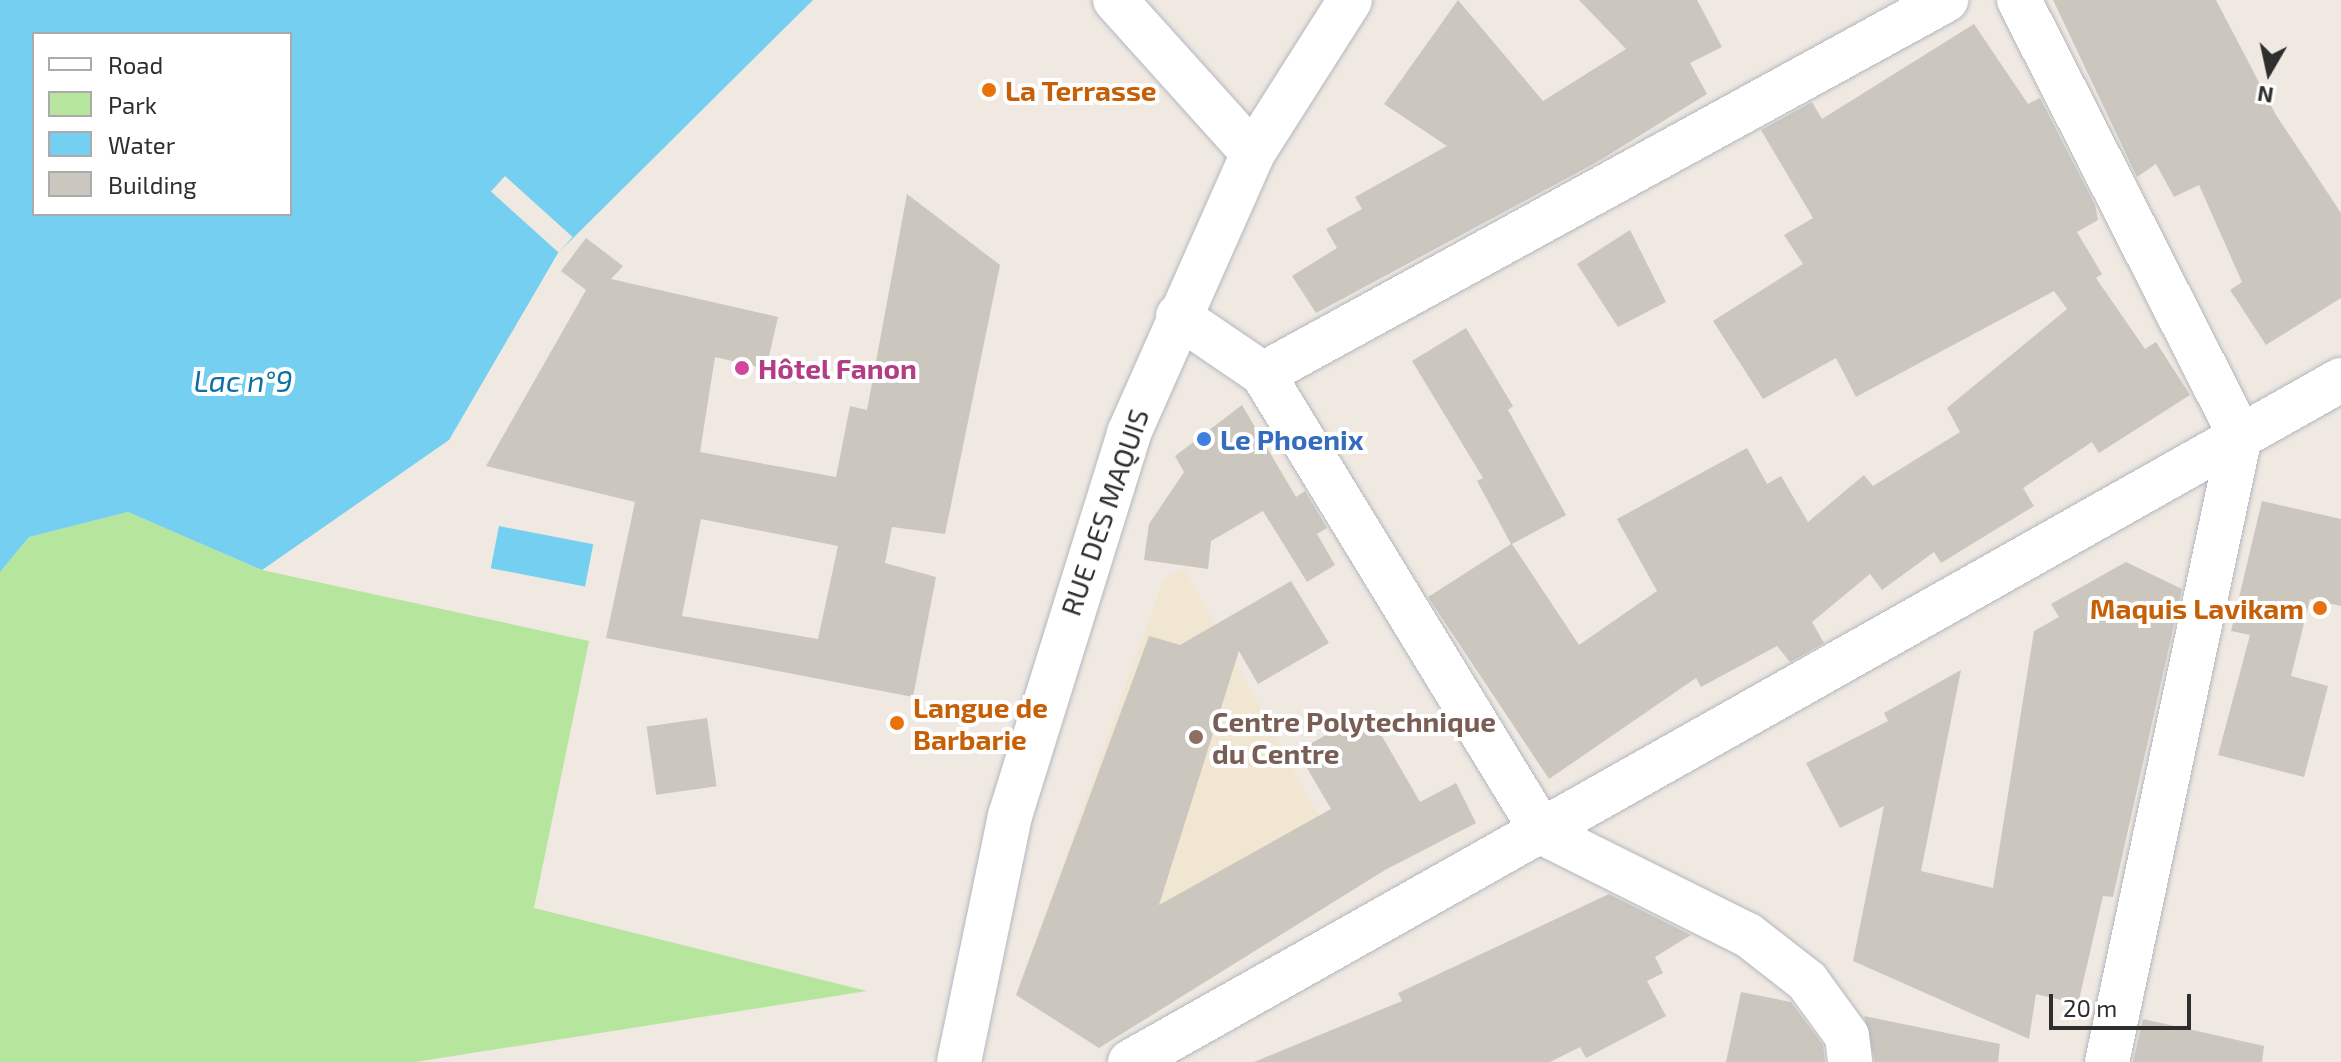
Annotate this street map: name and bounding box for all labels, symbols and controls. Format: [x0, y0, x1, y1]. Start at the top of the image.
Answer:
legend [32, 32, 292, 216]
north arrow [2229, 32, 2309, 112]
text: Road [108, 50, 163, 79]
place label: La Terrasse [1005, 73, 1157, 107]
marker: La Terrasse [980, 81, 998, 99]
text: N [2255, 82, 2275, 110]
text: Park [108, 90, 157, 119]
text: Water [108, 130, 175, 159]
text: Building [108, 170, 197, 199]
place label: Hôtel Fanon [758, 351, 917, 385]
marker: Hôtel Fanon [733, 359, 751, 377]
water label: Lac n°9 [194, 362, 292, 398]
street label: RUE DES MAQUIS [1053, 404, 1155, 620]
place label: Le Phoenix [1220, 422, 1364, 456]
marker: Le Phoenix [1195, 430, 1213, 448]
place label: Maquis Lavikam [2090, 591, 2304, 625]
marker: Maquis Lavikam [2311, 599, 2329, 617]
place label: Langue de Barbarie [913, 690, 1048, 756]
place label: Centre Polytechnique du Centre [1212, 704, 1496, 770]
marker: Langue de Barbarie [888, 714, 906, 732]
marker: Centre Polytechnique du Centre [1187, 728, 1205, 746]
scale bar [2053, 978, 2195, 1028]
text: 20 m [2063, 993, 2117, 1022]

